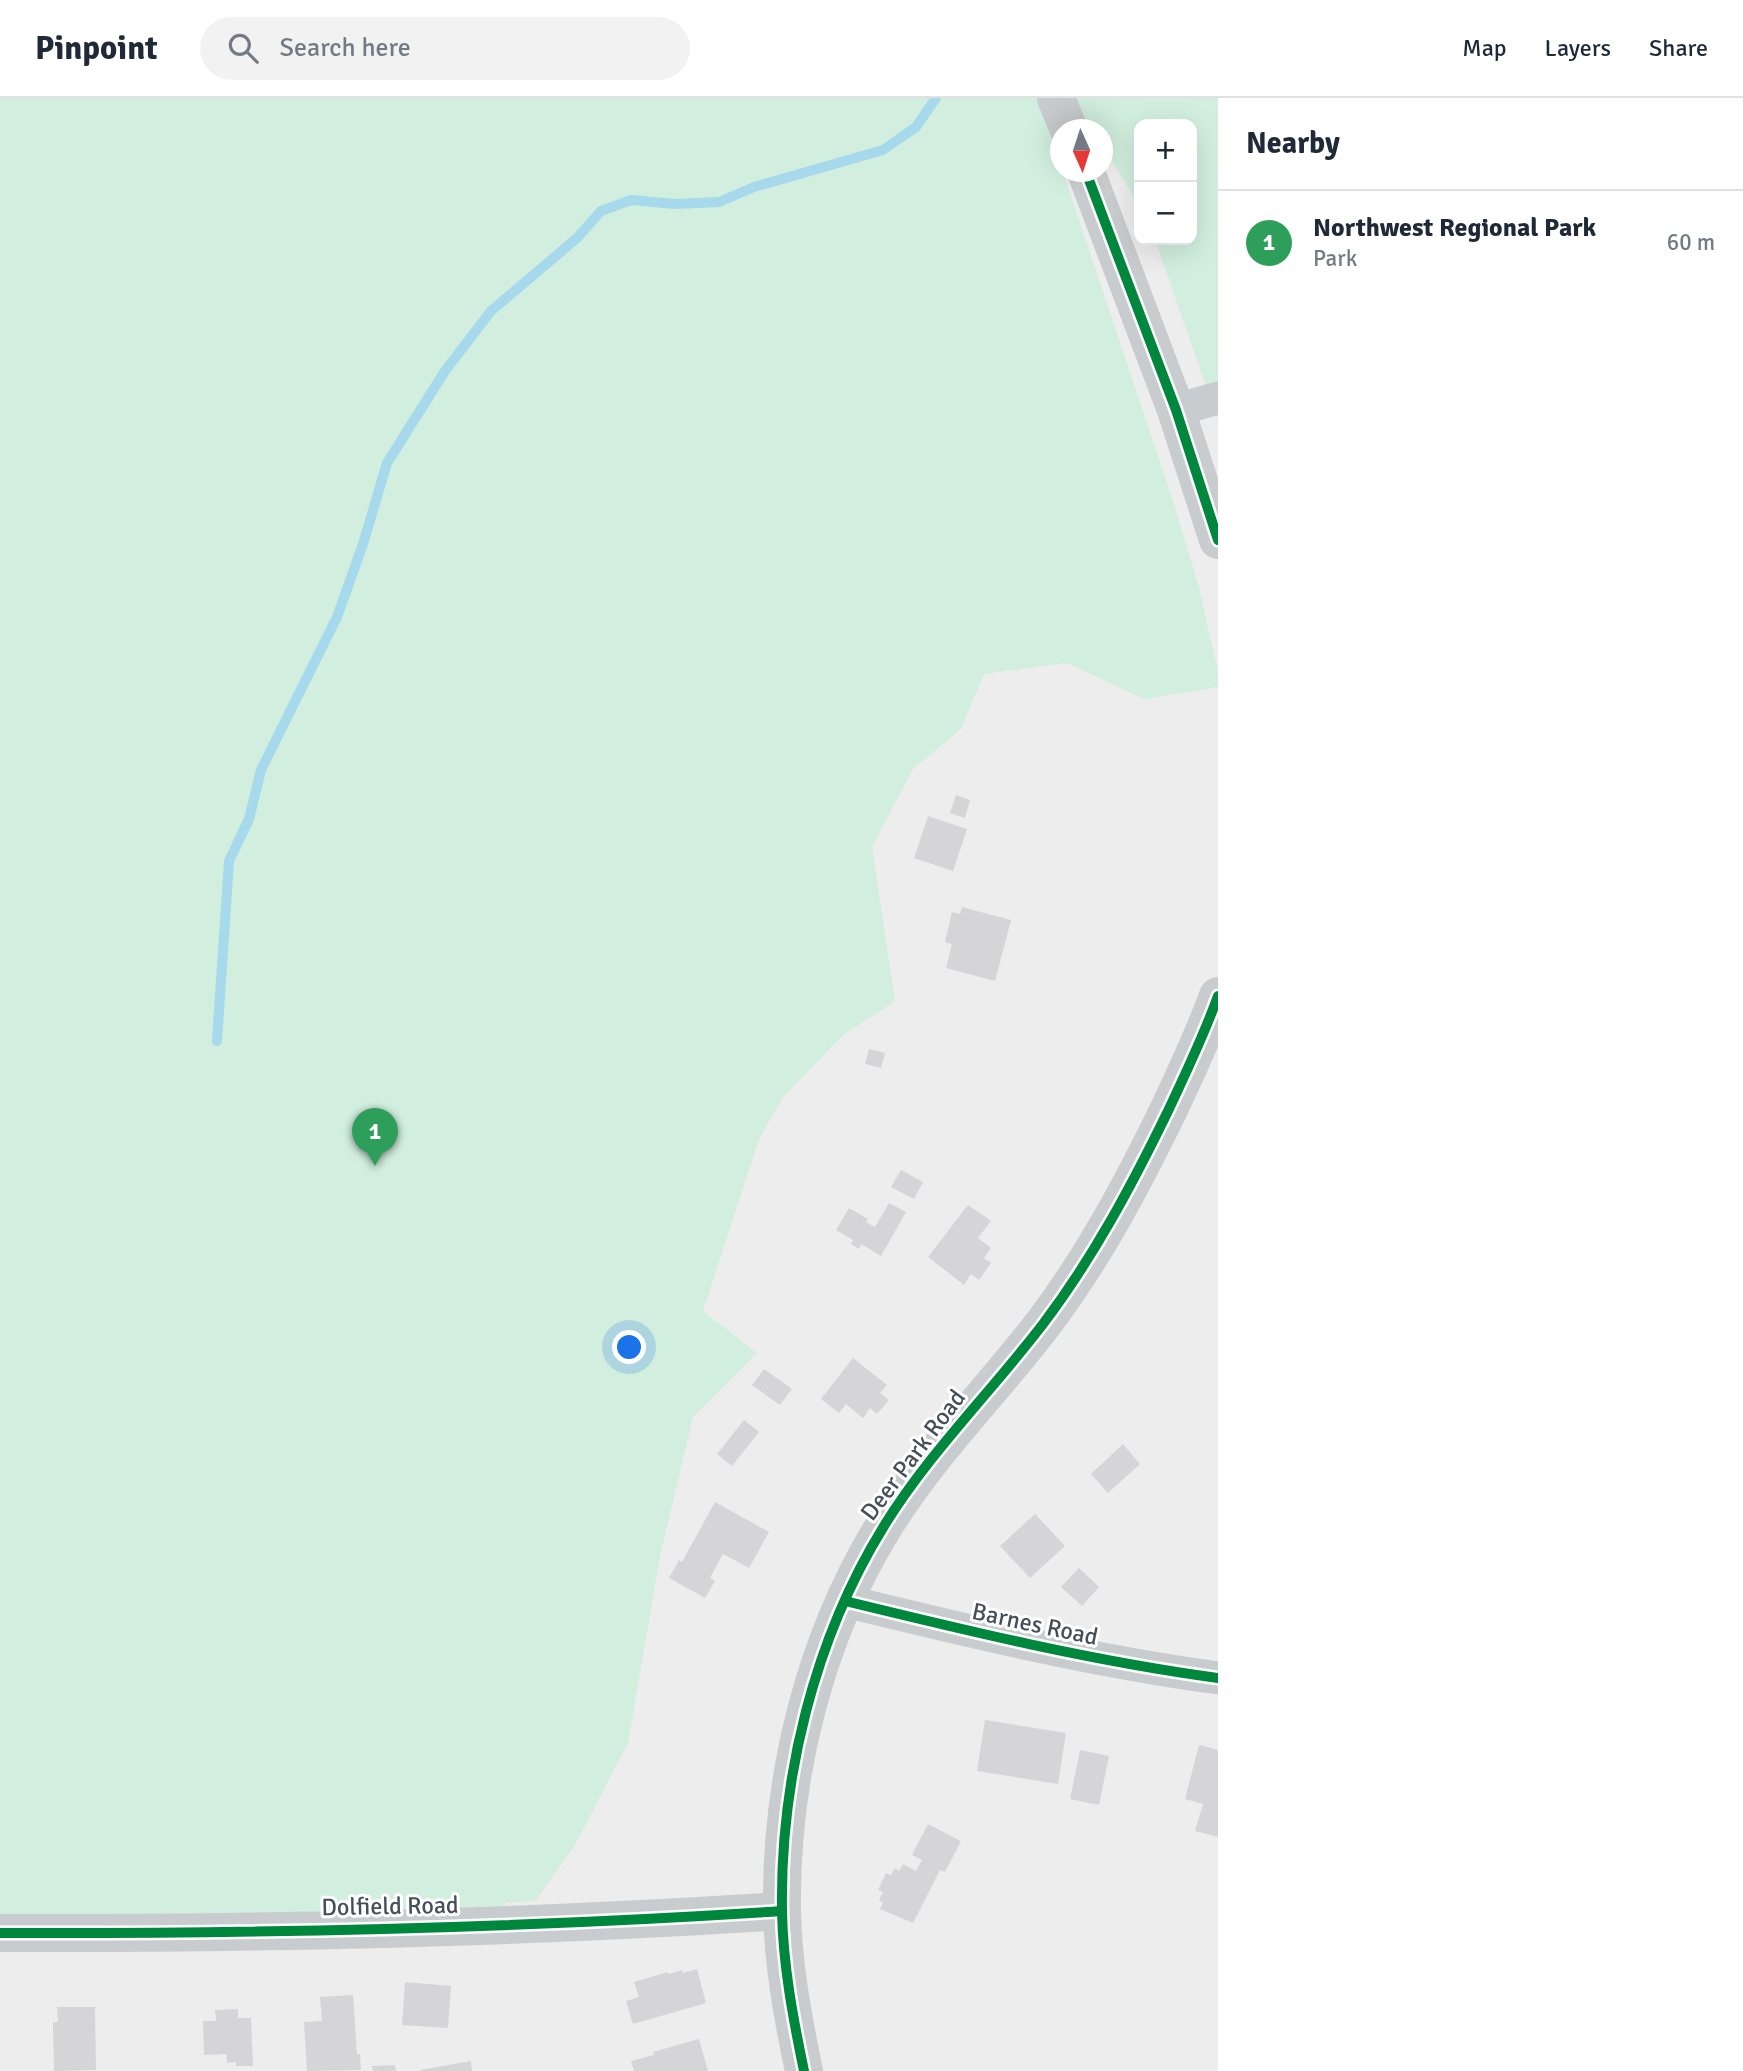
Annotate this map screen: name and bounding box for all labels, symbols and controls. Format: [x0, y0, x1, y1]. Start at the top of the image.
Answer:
search box [200, 17, 690, 80]
text: Pinpoint [35, 28, 158, 69]
icon: search [224, 29, 262, 67]
text: Search here [280, 32, 411, 64]
text: Map [1462, 33, 1507, 63]
text: Layers [1545, 33, 1611, 63]
text: Share [1649, 33, 1708, 63]
north arrow [1050, 119, 1113, 182]
map controls [1134, 119, 1197, 245]
button: + [1134, 119, 1197, 182]
text: Nearby [1246, 125, 1340, 162]
button: − [1134, 182, 1197, 245]
text: Northwest Regional Park [1313, 212, 1596, 244]
text: 1 [1263, 228, 1275, 257]
text: 60 m [1667, 228, 1715, 257]
text: Park [1313, 244, 1357, 273]
pin: 1 [352, 1108, 398, 1166]
your location [612, 1330, 646, 1364]
street label: Deer Park Road [854, 1383, 972, 1527]
street label: Barnes Road [969, 1596, 1101, 1652]
street label: Dolfield Road [321, 1890, 459, 1922]

